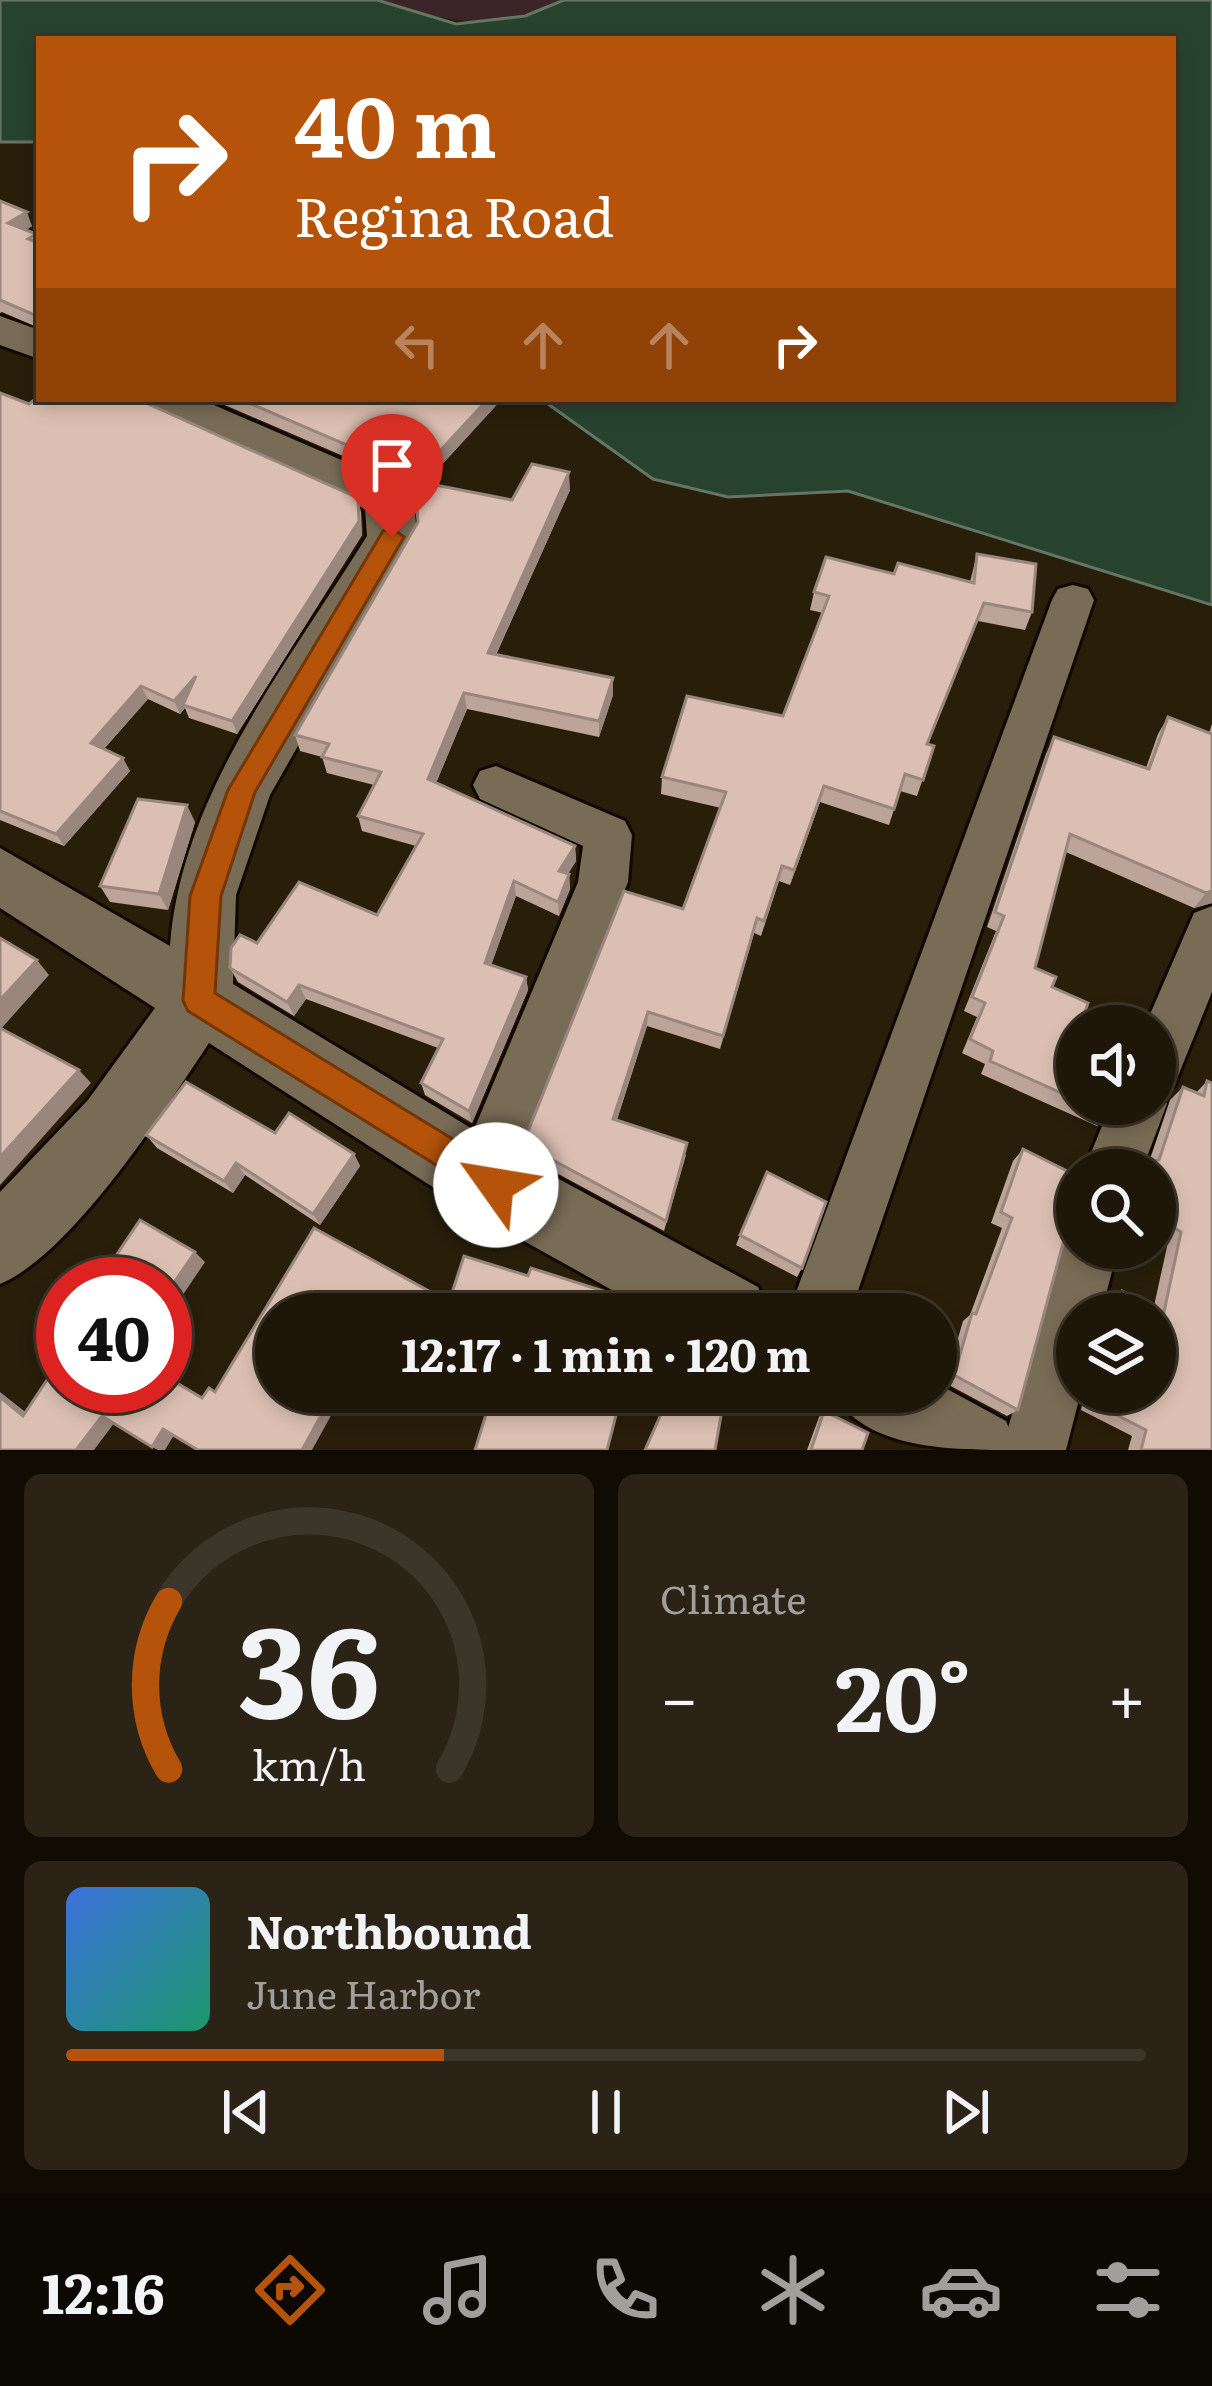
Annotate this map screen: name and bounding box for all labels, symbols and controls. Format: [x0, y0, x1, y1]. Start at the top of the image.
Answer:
text: 40 m [294, 59, 497, 184]
icon: right [96, 84, 252, 240]
text: Regina Road [294, 173, 614, 254]
icon: left [384, 312, 450, 378]
icon: ahead [510, 312, 576, 378]
icon: ahead [636, 312, 702, 378]
icon: right [762, 312, 828, 378]
pin [341, 414, 443, 537]
icon: arrive [359, 432, 425, 498]
map controls [1056, 1005, 1176, 1413]
button: sound [1056, 1005, 1176, 1125]
position arrow [433, 1122, 559, 1248]
button: search [1056, 1149, 1176, 1269]
speed limit sign: 40 [36, 1257, 192, 1413]
button: layers [1056, 1293, 1176, 1413]
text: 12:17 · 1 min · 120 m [401, 1319, 811, 1386]
text: Climate [660, 1568, 806, 1626]
text: 36 [238, 1571, 380, 1756]
text: 20° [835, 1626, 971, 1760]
text: − [660, 1645, 698, 1743]
text: + [1108, 1645, 1146, 1743]
text: km/h [252, 1730, 366, 1793]
text: Northbound [246, 1896, 532, 1963]
text: June Harbor [246, 1963, 481, 2021]
icon: previous [213, 2079, 279, 2145]
icon: pause [573, 2079, 639, 2145]
icon: next [933, 2079, 999, 2145]
icon: directions [248, 2248, 332, 2332]
icon: music [416, 2248, 500, 2332]
icon: phone [583, 2248, 667, 2332]
icon: climate [751, 2248, 835, 2332]
icon: car [919, 2248, 1003, 2332]
icon: filters [1086, 2248, 1170, 2332]
text: 12:16 [42, 2250, 165, 2331]

